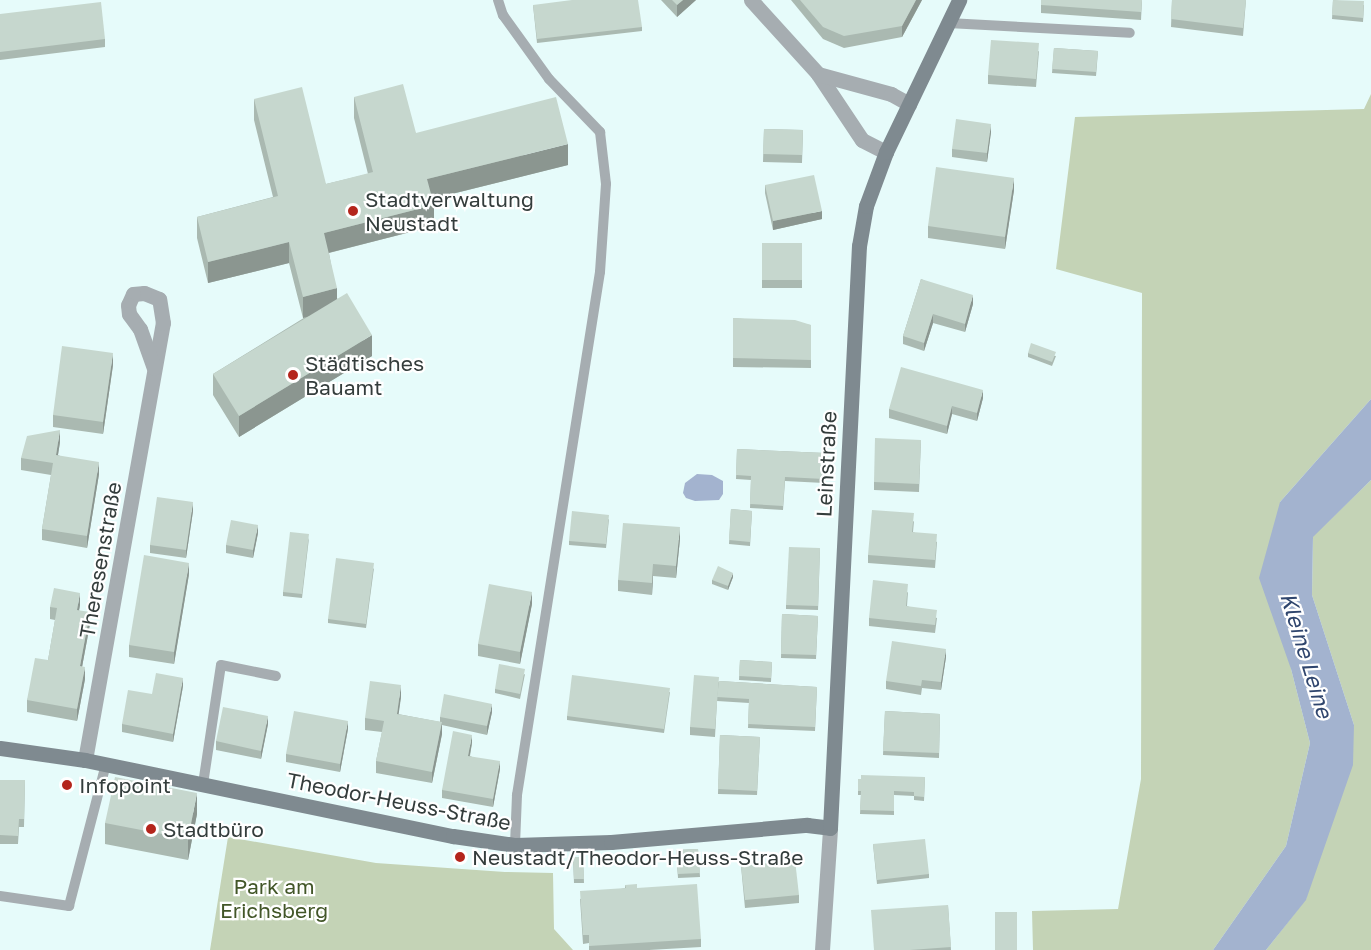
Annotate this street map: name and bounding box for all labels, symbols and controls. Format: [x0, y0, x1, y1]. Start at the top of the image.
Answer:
place label: Stadtverwaltung Neustadt [365, 186, 534, 236]
marker: Stadtverwaltung Neustadt [346, 204, 360, 218]
place label: Städtisches Bauamt [305, 350, 424, 400]
marker: Städtisches Bauamt [286, 368, 300, 382]
street label: Leinstraße [811, 410, 841, 518]
street label: Theresenstraße [74, 480, 126, 640]
water label: Kleine Leine [1275, 589, 1339, 721]
street label: Theodor-Heuss-Straße [285, 767, 513, 835]
place label: Infopoint [79, 772, 171, 798]
marker: Infopoint [60, 778, 74, 792]
place label: Stadtbüro [163, 816, 264, 842]
marker: Stadtbüro [144, 822, 158, 836]
place label: Neustadt/Theodor-Heuss-Straße [472, 844, 803, 870]
marker: Neustadt/Theodor-Heuss-Straße [453, 850, 467, 864]
park label: Park am Erichsberg [220, 873, 328, 923]

